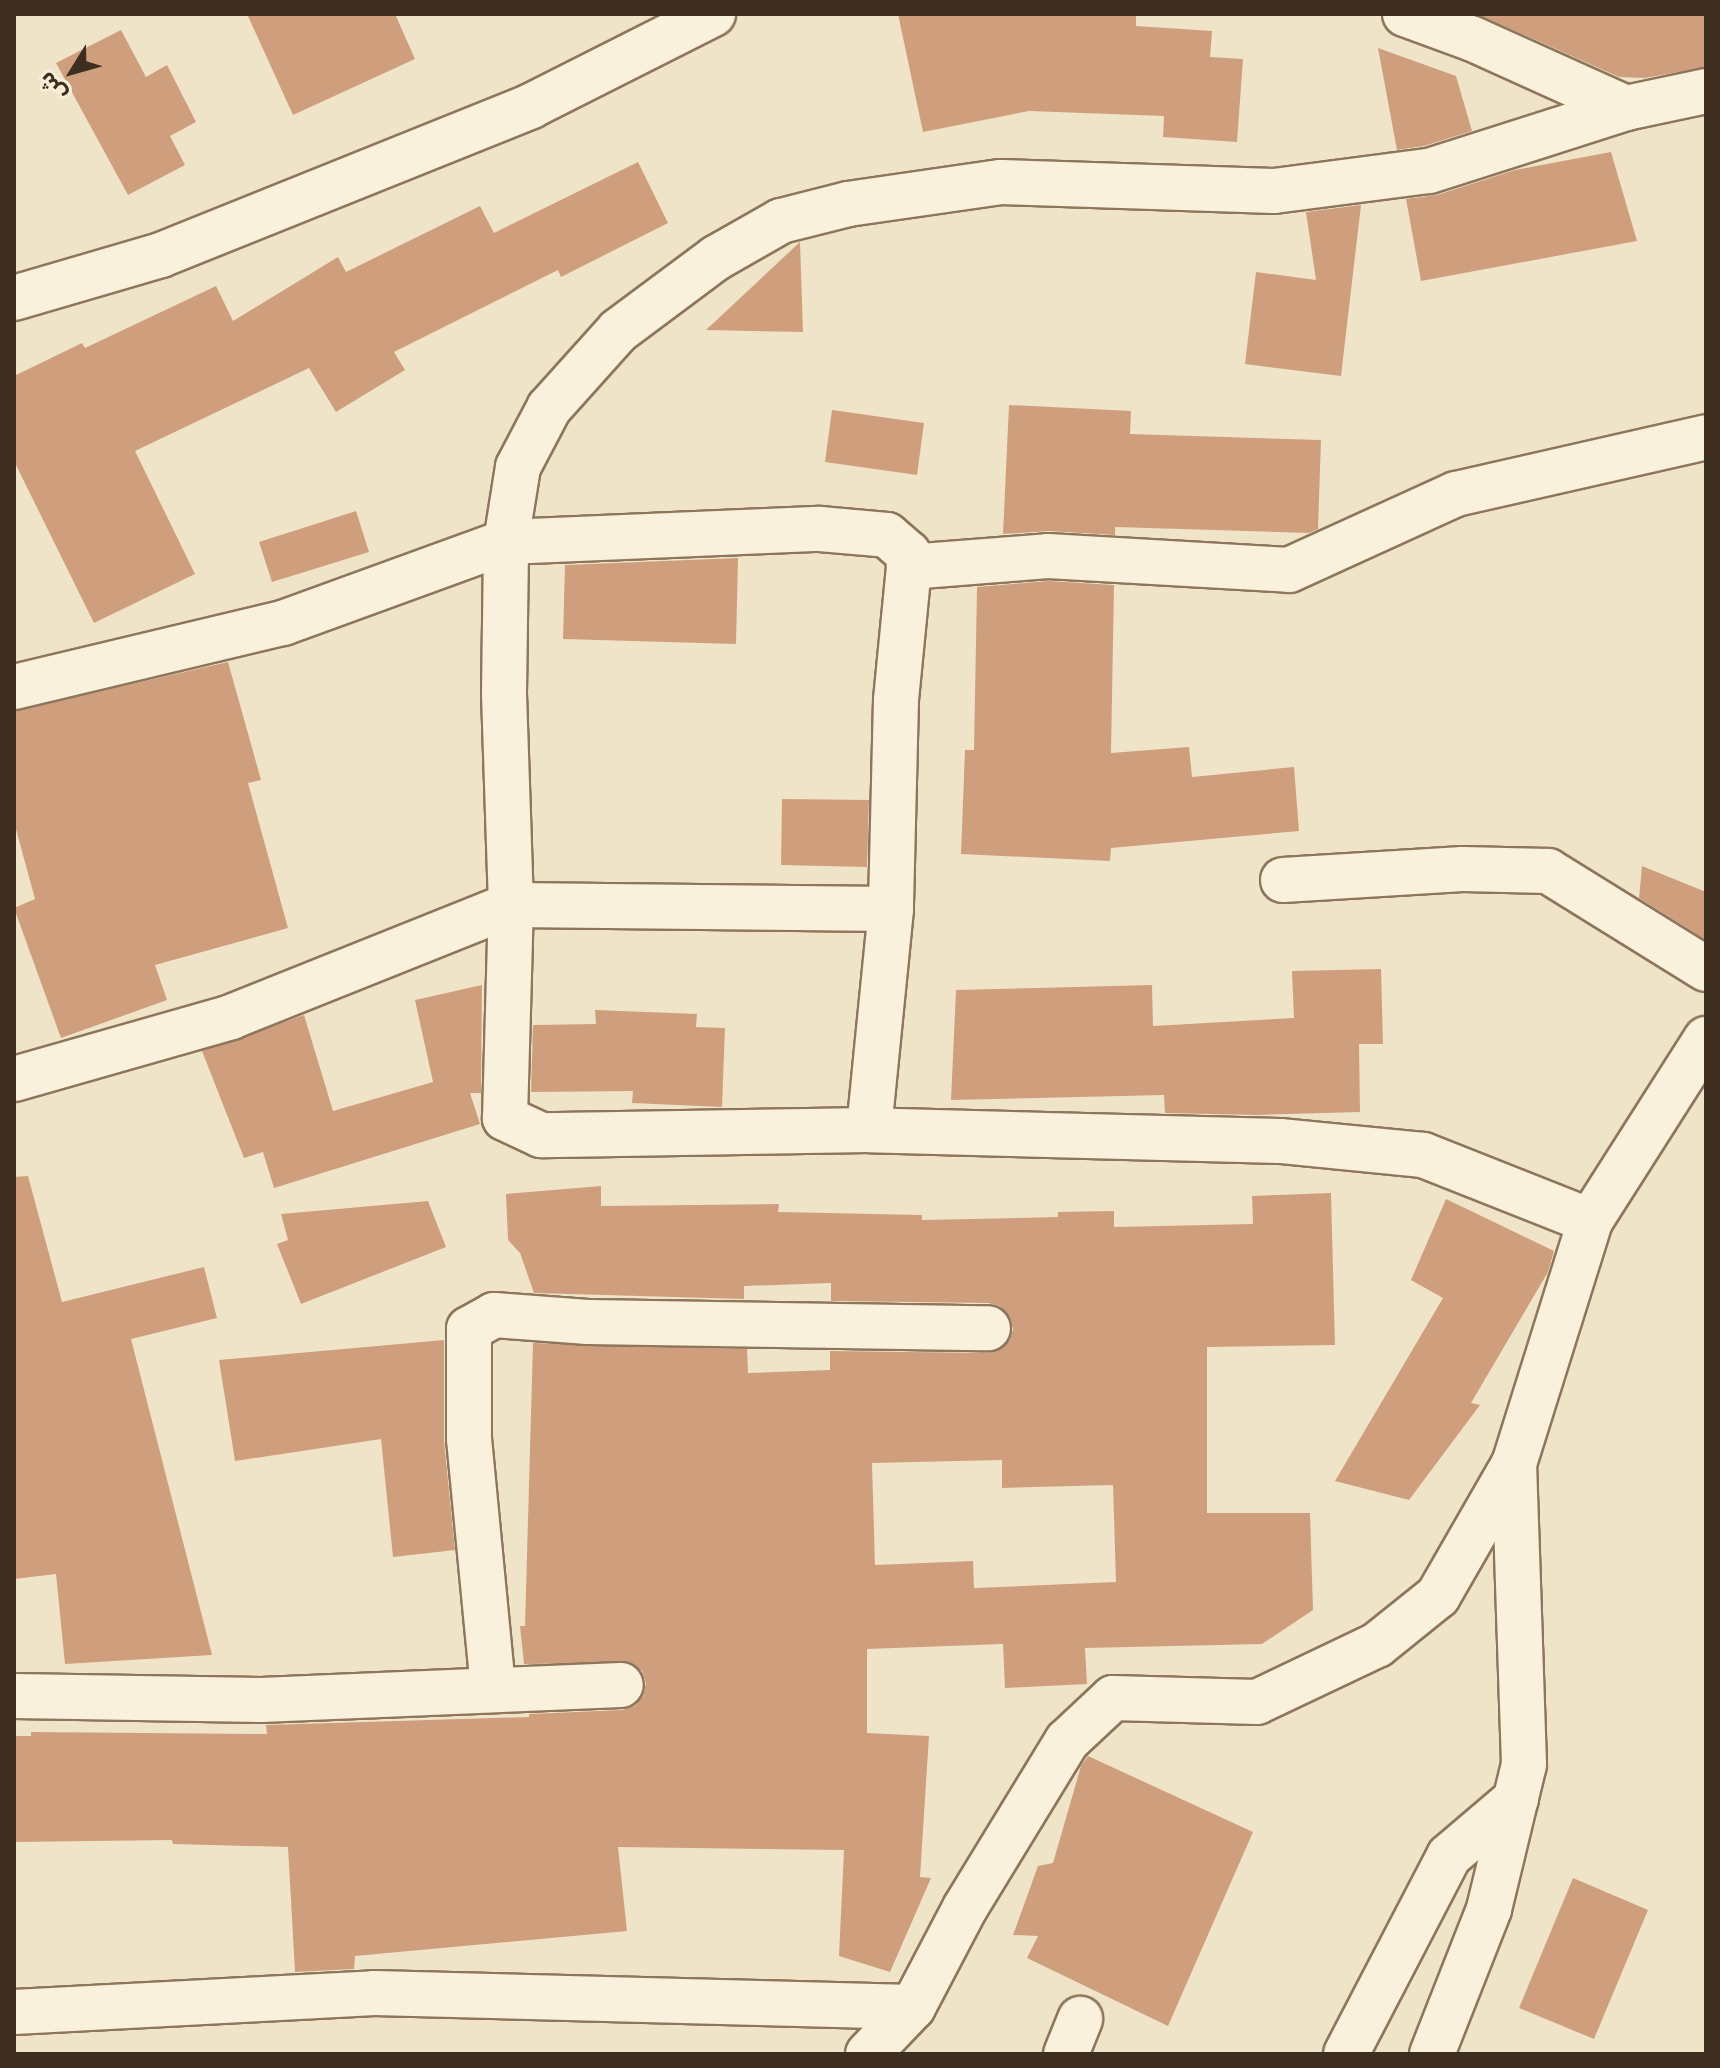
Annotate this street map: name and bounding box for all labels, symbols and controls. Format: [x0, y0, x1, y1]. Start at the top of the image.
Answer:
north arrow [32, 32, 112, 112]
text: ش [33, 67, 72, 107]

